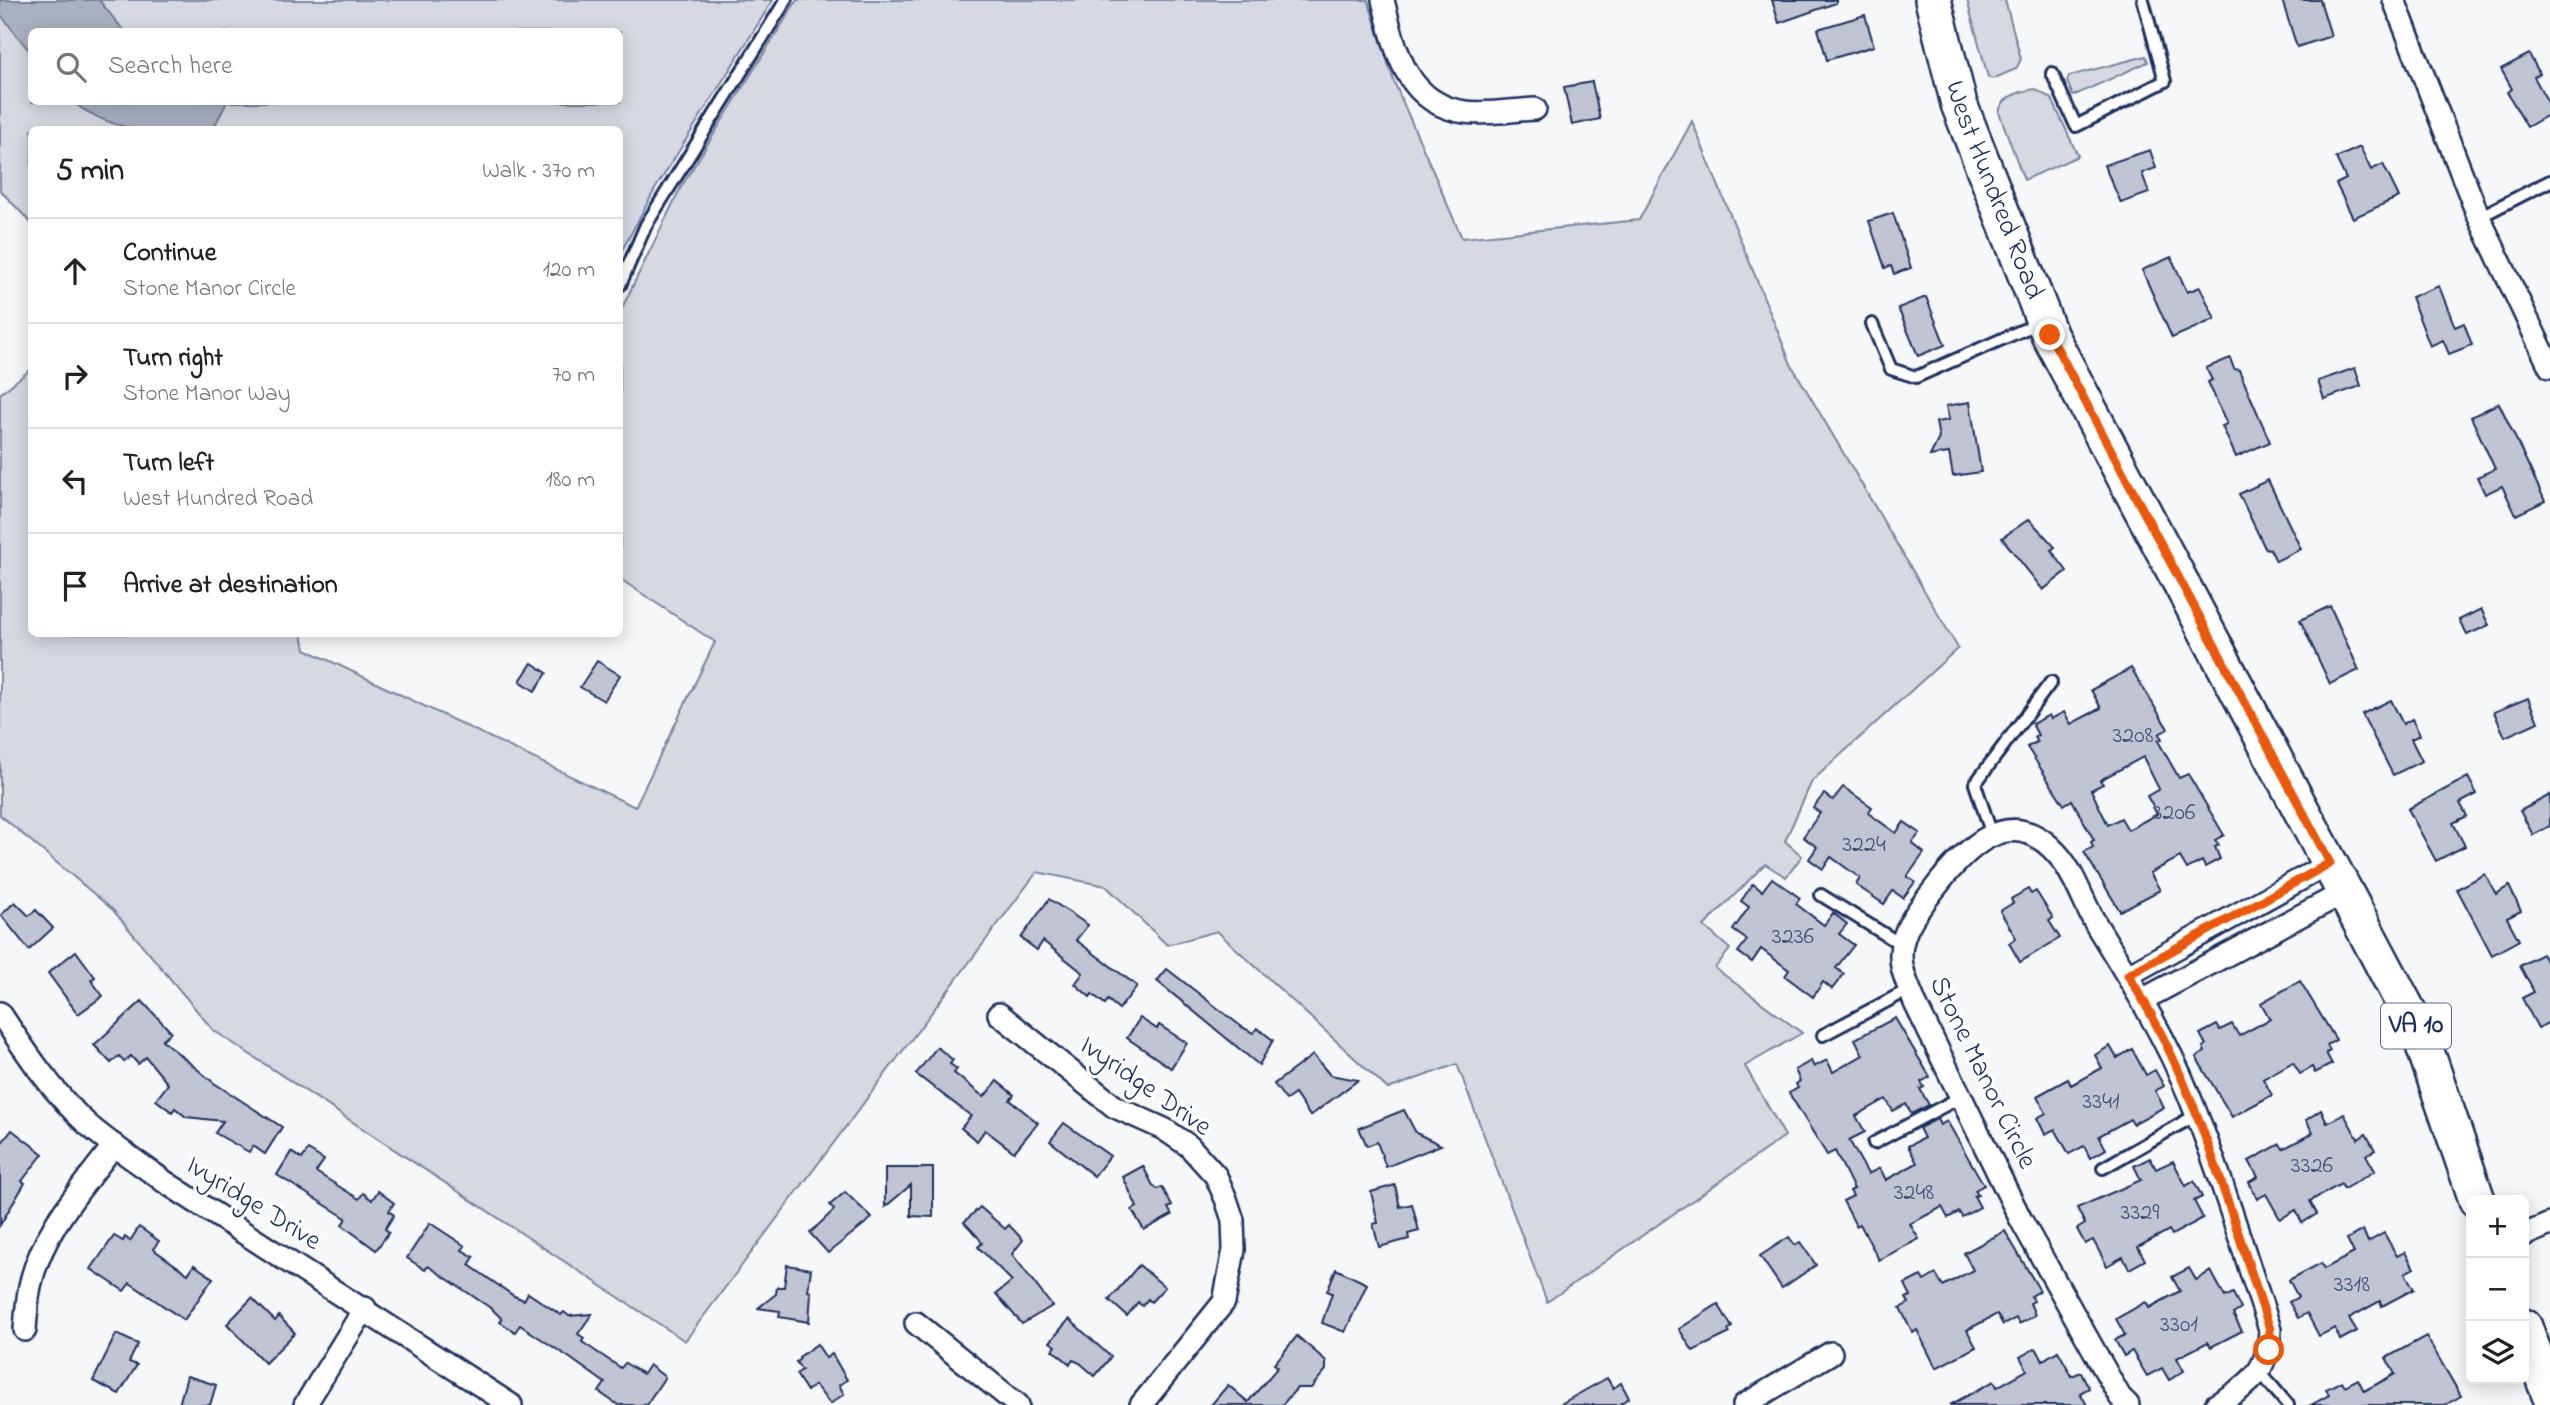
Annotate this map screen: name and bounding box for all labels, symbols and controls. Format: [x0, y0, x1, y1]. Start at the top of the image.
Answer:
search box [28, 28, 623, 105]
icon: search [52, 48, 90, 86]
text: Search here [108, 48, 233, 86]
street label: West Hundred Road [1934, 77, 2054, 306]
text: 5 min [56, 150, 124, 194]
text: Walk · 370 m [482, 155, 595, 188]
text: Continue [123, 235, 216, 273]
icon: ahead [56, 252, 94, 290]
text: 120 m [543, 254, 595, 287]
text: Stone Manor Circle [123, 273, 296, 306]
route end [2034, 319, 2065, 350]
text: Turn right [123, 340, 223, 378]
icon: right [56, 357, 94, 395]
text: 70 m [552, 359, 595, 392]
text: Stone Manor Way [123, 378, 290, 411]
text: Turn left [123, 445, 214, 483]
icon: left [56, 462, 94, 500]
text: 180 m [546, 464, 595, 497]
text: West Hundred Road [123, 483, 313, 516]
icon: arrive [56, 567, 94, 605]
text: Arrive at destination [123, 567, 338, 605]
house number: 3208 [2112, 719, 2154, 754]
house number: 3206 [2153, 796, 2196, 831]
house number: 3224 [1842, 828, 1886, 863]
house number: 3236 [1772, 920, 1815, 955]
street label: Stone Manor Circle [1917, 970, 2047, 1177]
road number: VA 10 [2381, 1004, 2451, 1049]
street label: Ivyridge Drive [1071, 1026, 1220, 1148]
house number: 3341 [2082, 1085, 2120, 1120]
street label: Ivyridge Drive [177, 1146, 329, 1262]
house number: 3326 [2291, 1149, 2334, 1184]
house number: 3248 [1894, 1176, 1934, 1211]
map controls [2466, 1195, 2529, 1384]
button: + [2466, 1195, 2529, 1258]
house number: 3329 [2121, 1196, 2160, 1231]
button: − [2466, 1258, 2529, 1321]
house number: 3318 [2334, 1268, 2370, 1303]
house number: 3301 [2160, 1308, 2198, 1343]
button: layers [2466, 1321, 2529, 1384]
route start [2253, 1334, 2284, 1365]

